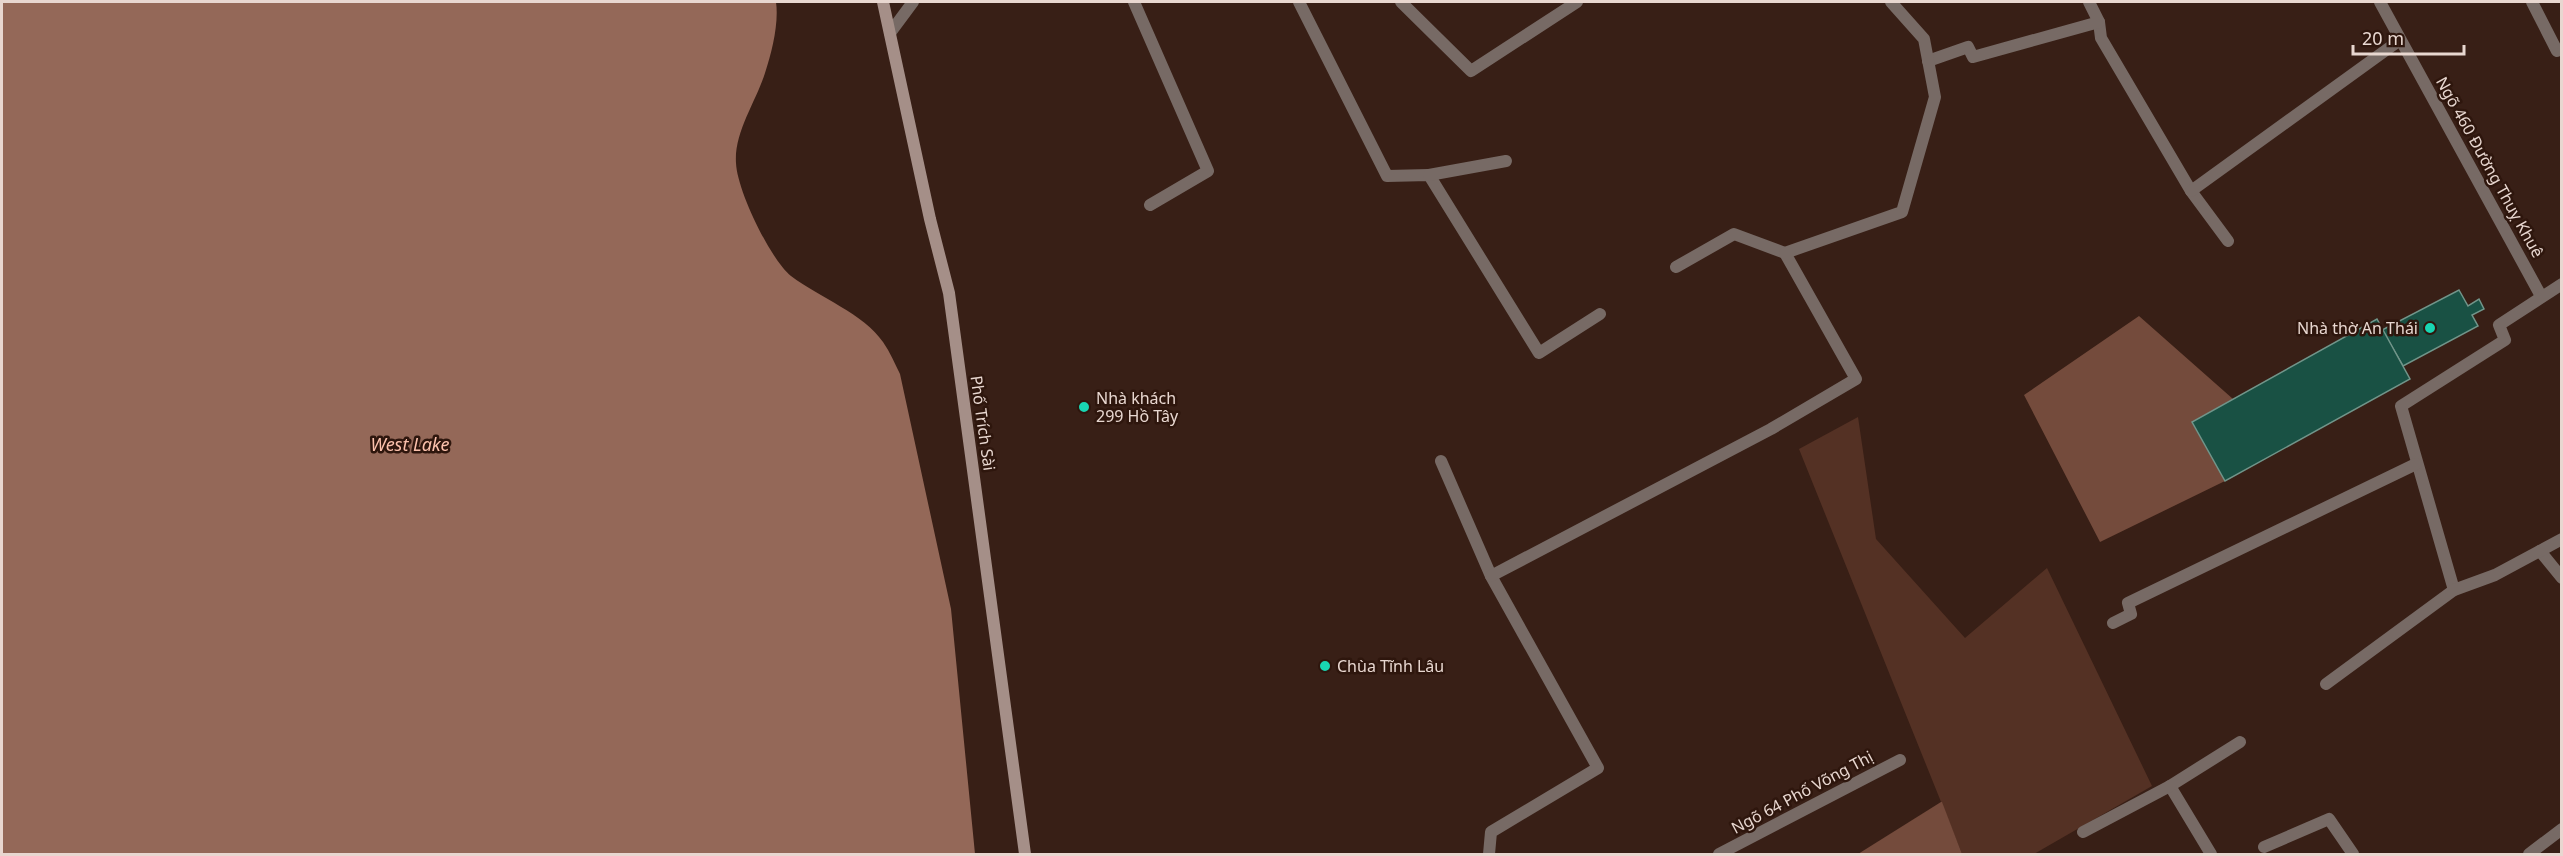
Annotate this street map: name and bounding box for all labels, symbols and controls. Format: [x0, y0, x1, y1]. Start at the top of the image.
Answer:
scale bar [2353, 18, 2464, 56]
text: 20 m [2362, 26, 2404, 50]
street label: Ngõ 460 Đường Thuỵ Khuê [2431, 73, 2549, 261]
place label: Nhà thờ An Thái [2297, 317, 2418, 339]
marker: Nhà thờ An Thái [2423, 321, 2437, 335]
street label: Phố Trích Sài [965, 374, 1001, 472]
place label: Nhà khách 299 Hồ Tây [1096, 387, 1179, 427]
marker: Nhà khách 299 Hồ Tây [1077, 400, 1091, 414]
water label: West Lake [371, 432, 449, 456]
place label: Chùa Tĩnh Lâu [1337, 655, 1444, 677]
marker: Chùa Tĩnh Lâu [1318, 659, 1332, 673]
street label: Ngõ 64 Phố Võng Thị [1727, 745, 1877, 839]

